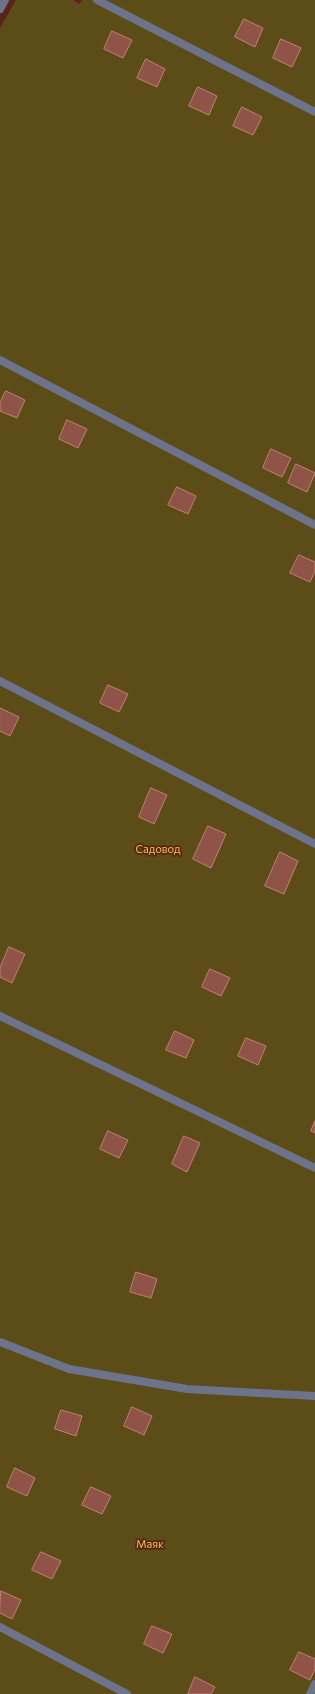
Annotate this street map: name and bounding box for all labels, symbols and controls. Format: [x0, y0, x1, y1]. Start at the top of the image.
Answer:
park label: Садовод [135, 842, 181, 856]
park label: Маяк [136, 1537, 164, 1551]

